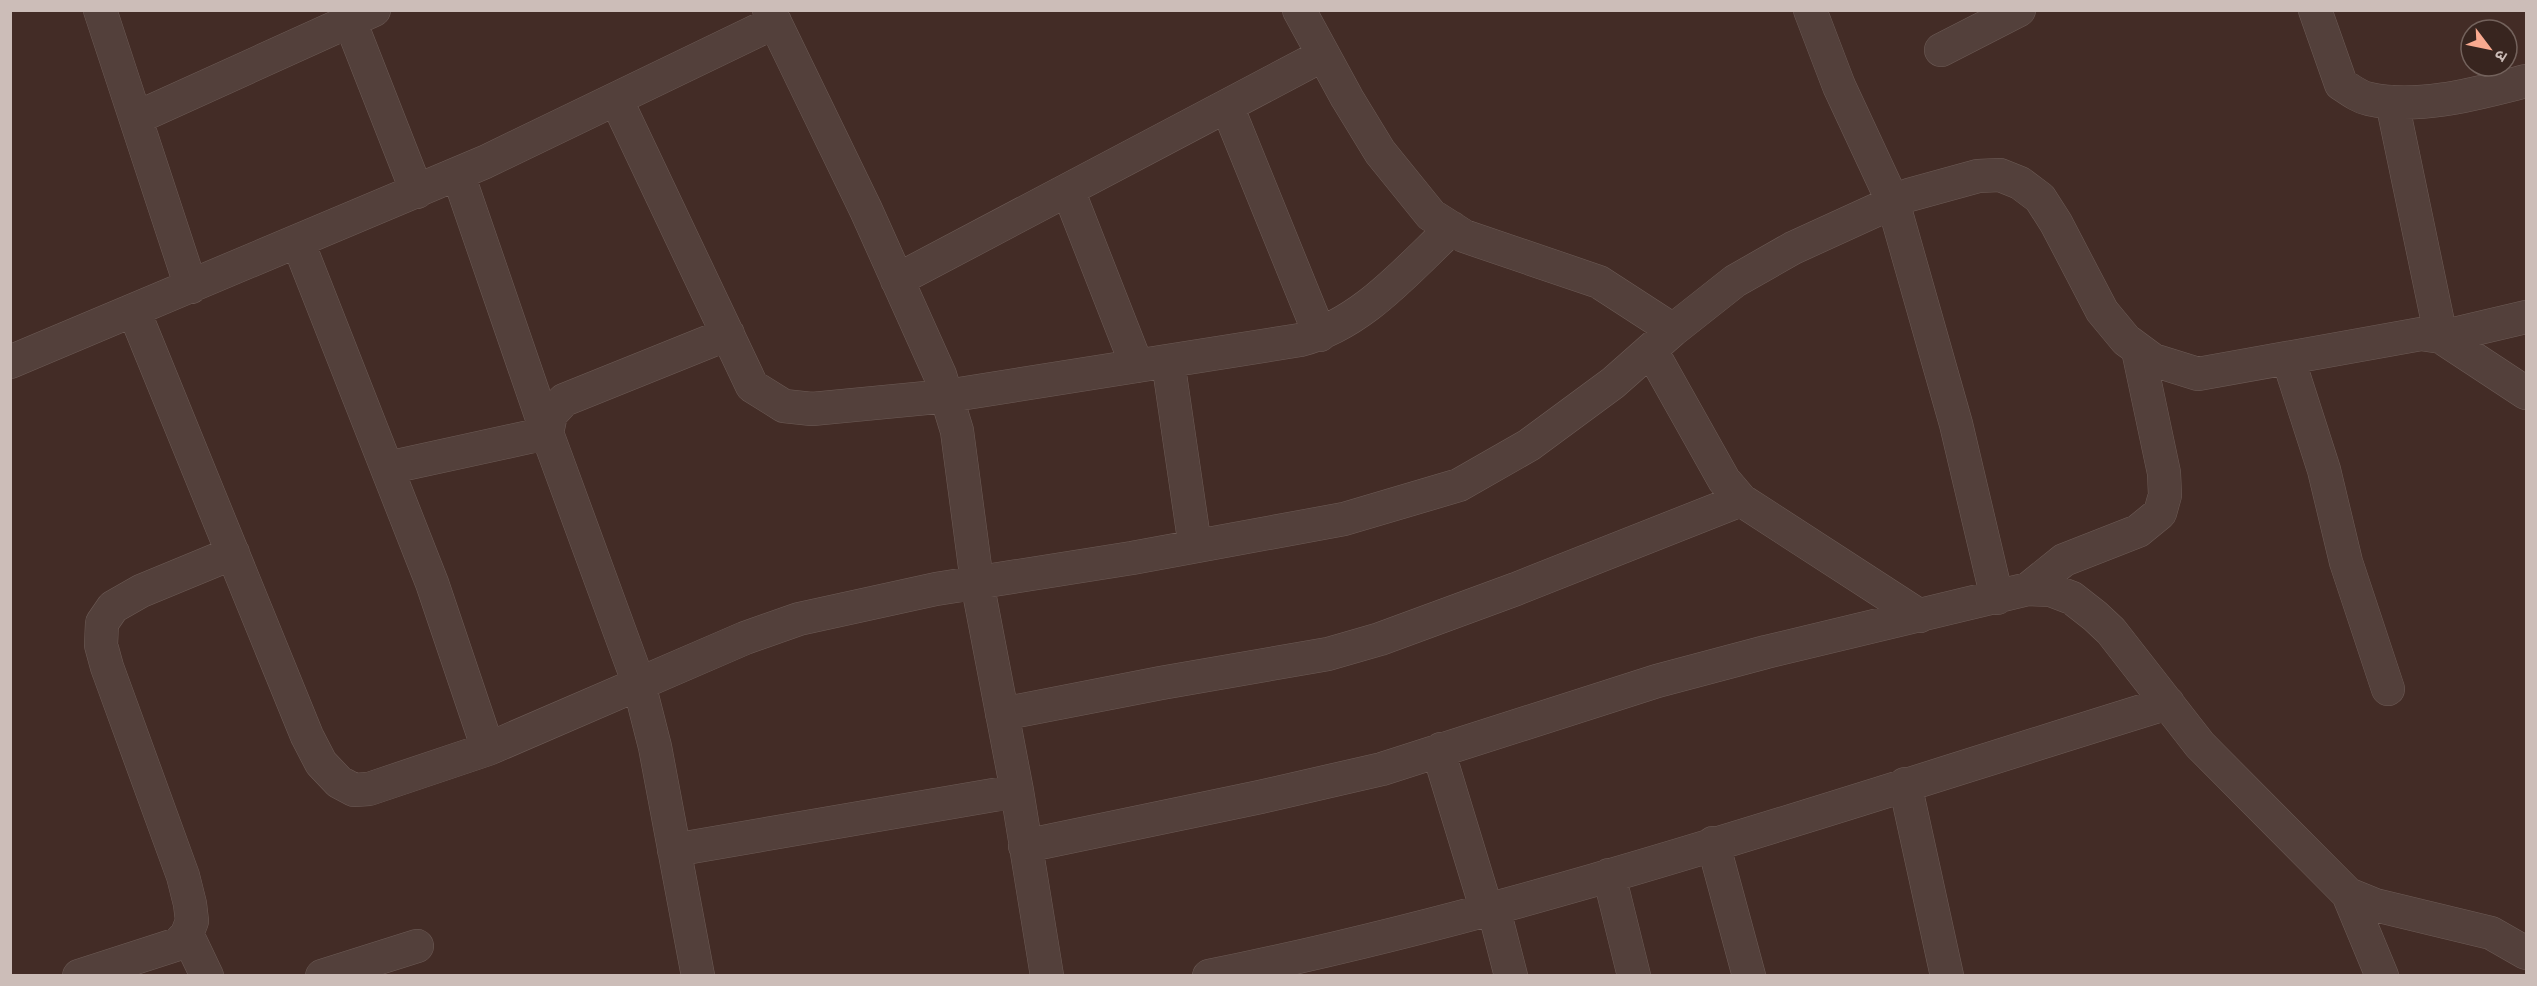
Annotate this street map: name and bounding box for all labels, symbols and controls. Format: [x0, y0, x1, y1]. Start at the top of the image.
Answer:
north arrow [2459, 18, 2519, 78]
text: उ [2490, 47, 2513, 66]

